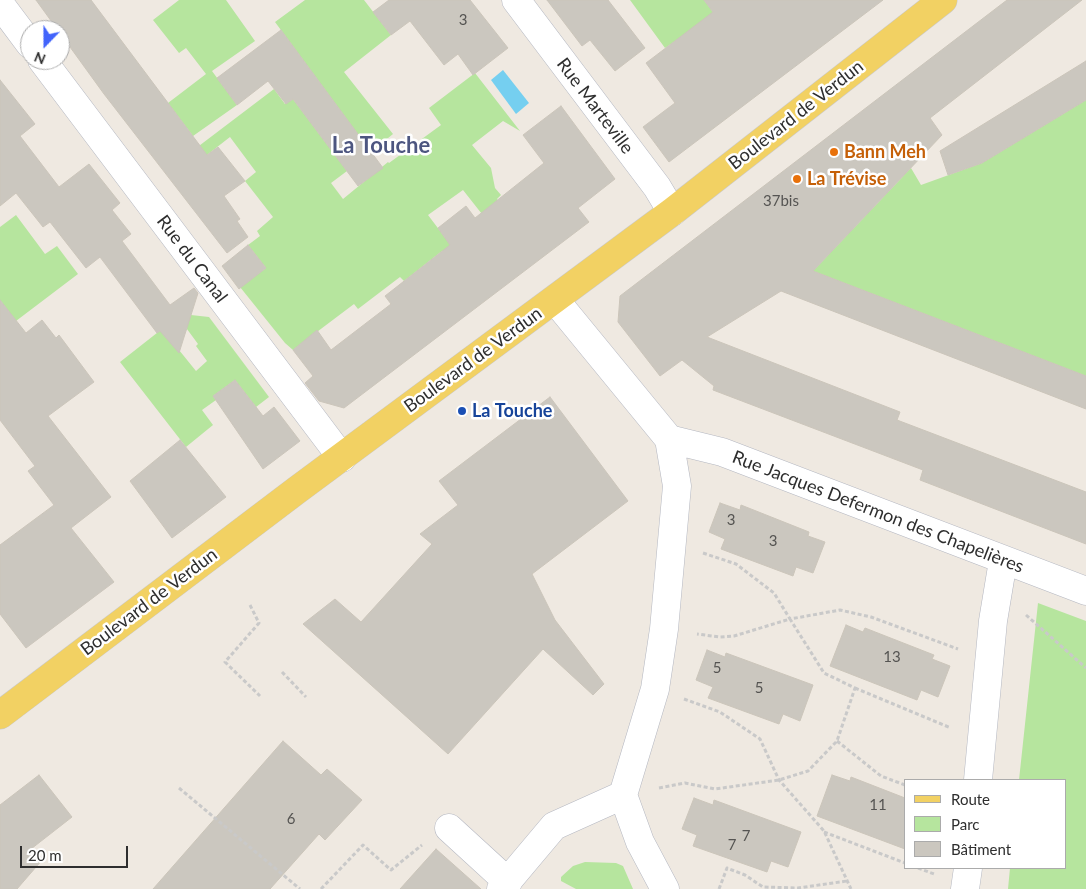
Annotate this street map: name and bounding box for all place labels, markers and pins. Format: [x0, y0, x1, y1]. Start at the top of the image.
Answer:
place label: Bann Meh [844, 141, 926, 163]
marker: Bann Meh [828, 146, 840, 158]
place label: La Trévise [807, 168, 886, 190]
marker: La Trévise [791, 173, 803, 185]
place label: La Touche [472, 400, 552, 422]
marker: La Touche [456, 405, 468, 417]

